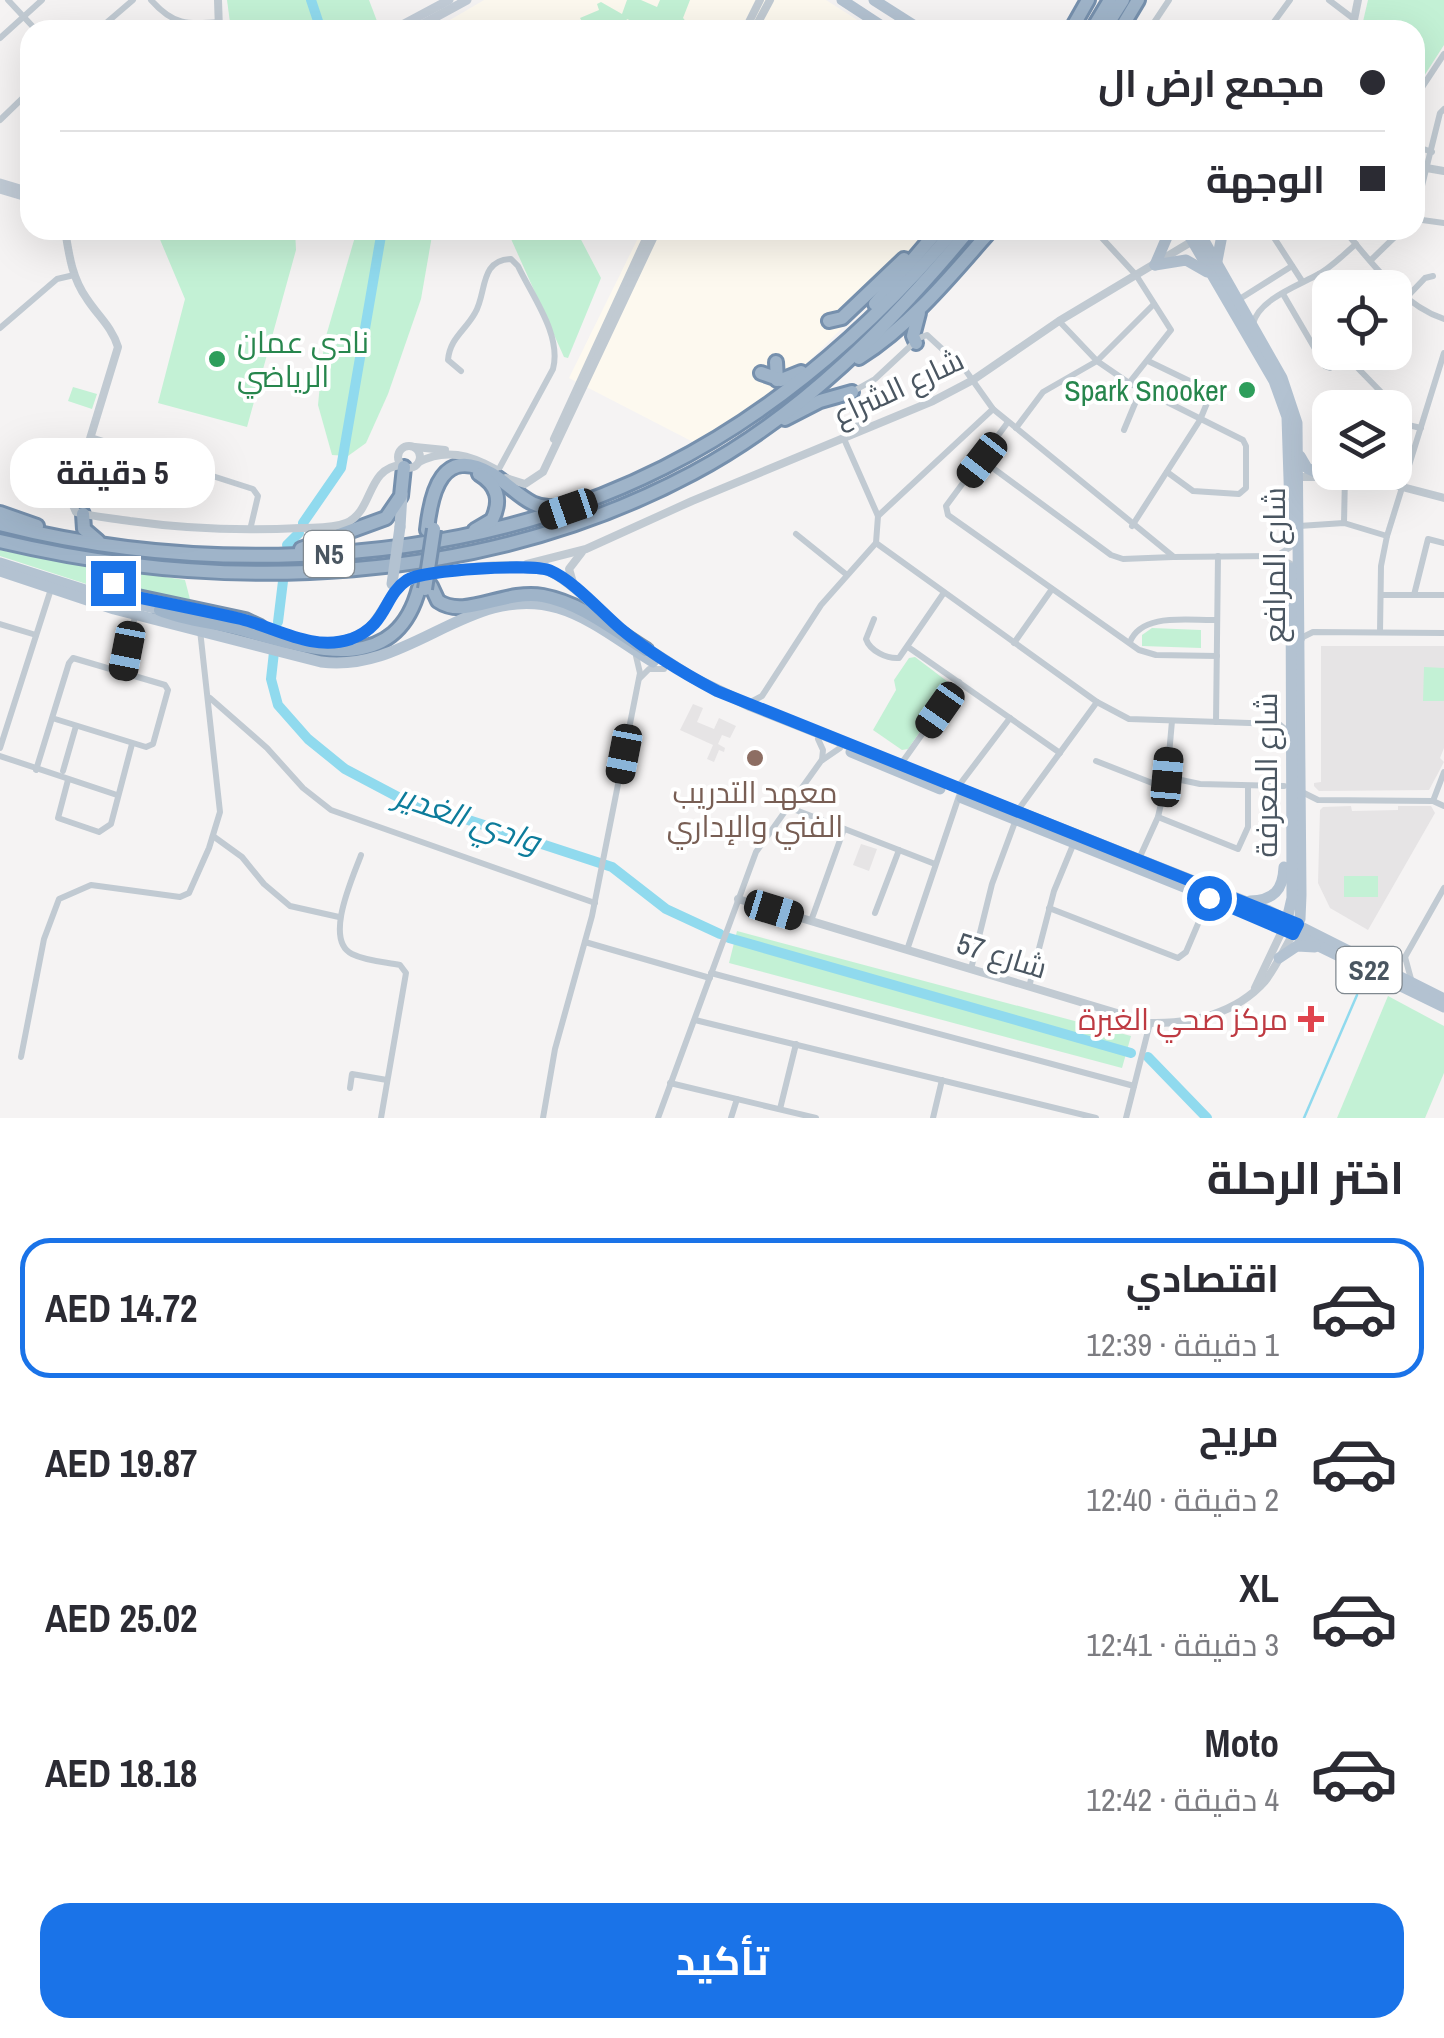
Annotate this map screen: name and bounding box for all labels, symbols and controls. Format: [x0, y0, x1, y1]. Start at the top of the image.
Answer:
text: مجمع ارض ال [1098, 58, 1325, 109]
text: الوجهة [1206, 154, 1325, 205]
map controls [1312, 270, 1412, 490]
button: locate [1312, 270, 1412, 370]
place label: نادي عمان الرياضي [237, 322, 369, 399]
street label: شارع الشراع [826, 339, 970, 436]
marker: نادي عمان الرياضي [206, 348, 228, 370]
place label: Spark Snooker [1064, 370, 1228, 410]
marker: Spark Snooker [1236, 379, 1258, 401]
button: layers [1312, 390, 1412, 490]
car [952, 427, 1012, 493]
callout: 5 دقيقة [11, 438, 216, 508]
text: 5 دقيقة [56, 451, 169, 494]
car [535, 485, 601, 533]
street label: شارع المرافع [1254, 487, 1295, 643]
road number: N5 [304, 531, 354, 577]
route end [91, 561, 136, 606]
car [107, 619, 147, 683]
car [911, 677, 969, 743]
street label: شارع المعرفة [1246, 692, 1287, 858]
car [604, 722, 644, 786]
car [1149, 746, 1185, 808]
marker: معهد التدريب الفني والإداري [744, 747, 766, 769]
water label: وادي الغدير [385, 772, 549, 867]
place label: معهد التدريب الفني والإداري [667, 772, 843, 850]
route start [1187, 876, 1232, 921]
car [741, 887, 807, 933]
street label: شارع 57 [952, 922, 1052, 989]
road number: S22 [1336, 947, 1402, 993]
place label: مركز صحي الغبرة [1078, 999, 1288, 1043]
marker: مركز صحي الغبرة [1298, 1006, 1324, 1032]
text: اختر الرحلة [1207, 1147, 1404, 1208]
text: اقتصادي [1126, 1253, 1279, 1304]
icon: car [1309, 1263, 1399, 1353]
text: AED 14.72 [45, 1283, 197, 1334]
text: 1 دقيقة · 12:39 [1086, 1323, 1279, 1366]
text: مريح [1199, 1408, 1279, 1459]
icon: car [1309, 1418, 1399, 1508]
text: AED 19.87 [45, 1438, 197, 1489]
text: 2 دقيقة · 12:40 [1086, 1478, 1279, 1521]
text: XL [1239, 1563, 1279, 1614]
icon: car [1309, 1573, 1399, 1663]
text: AED 25.02 [45, 1593, 197, 1644]
text: 3 دقيقة · 12:41 [1086, 1623, 1279, 1666]
text: Moto [1205, 1718, 1279, 1769]
icon: car [1309, 1728, 1399, 1818]
text: AED 18.18 [45, 1748, 197, 1799]
text: 4 دقيقة · 12:42 [1086, 1778, 1279, 1821]
button: تأكيد [40, 1903, 1404, 2018]

